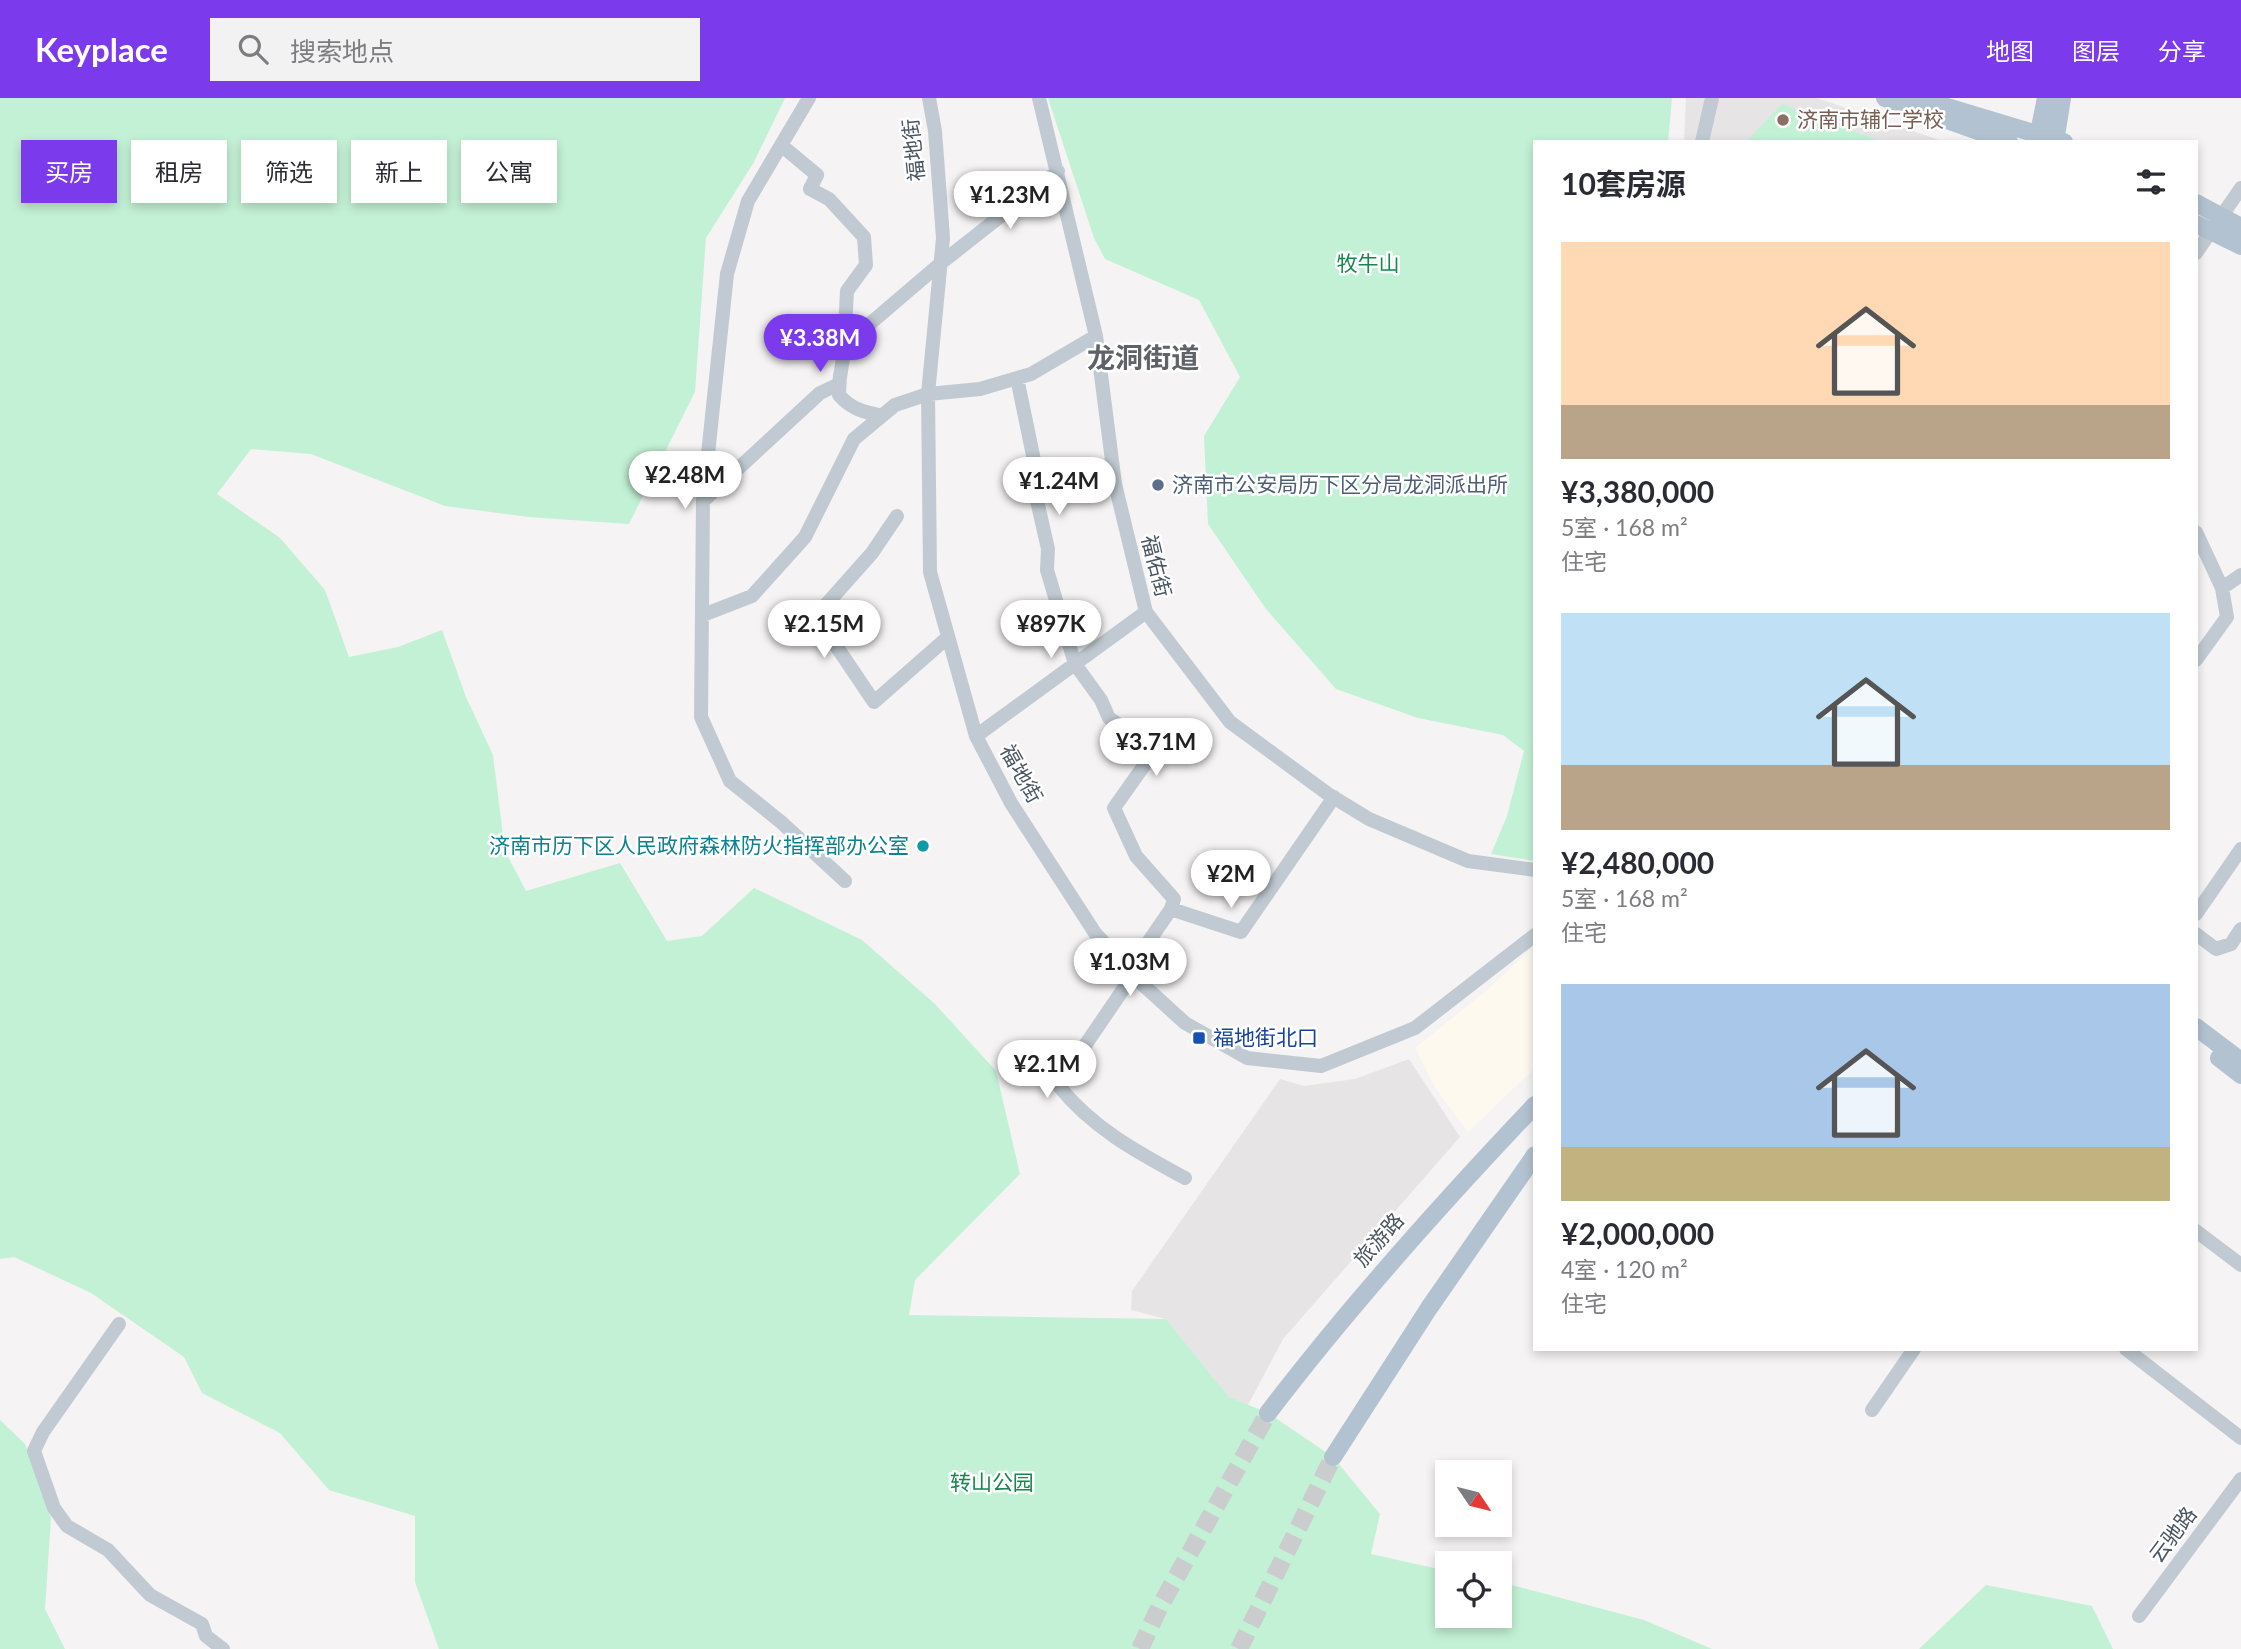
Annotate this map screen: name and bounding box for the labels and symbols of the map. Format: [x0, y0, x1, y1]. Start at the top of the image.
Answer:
place label: 济南市辅仁学校 [1797, 106, 1944, 131]
marker: 济南市辅仁学校 [1775, 112, 1791, 128]
street label: 福地街 [897, 118, 928, 183]
pin: ¥1.23M [953, 172, 1067, 231]
park label: 牧牛山 [1337, 250, 1400, 275]
pin: ¥3.38M [763, 314, 877, 374]
district label: 龙洞街道 [1087, 340, 1199, 374]
pin: ¥2.48M [628, 452, 742, 511]
pin: ¥1.24M [1002, 458, 1116, 517]
place label: 济南市公安局历下区分局龙洞派出所 [1172, 471, 1508, 496]
marker: 济南市公安局历下区分局龙洞派出所 [1150, 477, 1166, 493]
street label: 福佑街 [1138, 532, 1177, 599]
pin: ¥2.15M [767, 601, 881, 660]
pin: ¥897K [1002, 601, 1100, 660]
pin: ¥3.71M [1099, 718, 1213, 778]
street label: 福地街 [996, 740, 1049, 807]
place label: 济南市历下区人民政府森林防火指挥部办公室 [489, 832, 909, 857]
marker: 济南市历下区人民政府森林防火指挥部办公室 [915, 838, 931, 854]
pin: ¥2M [1197, 850, 1265, 910]
pin: ¥1.03M [1073, 939, 1187, 998]
place label: 福地街北口 [1213, 1024, 1318, 1049]
marker: 福地街北口 [1191, 1030, 1207, 1046]
pin: ¥2.1M [998, 1040, 1096, 1100]
street label: 旅游路 [1348, 1207, 1408, 1271]
north arrow [1435, 1460, 1512, 1536]
park label: 转山公园 [950, 1469, 1034, 1494]
street label: 云驰路 [2143, 1501, 2201, 1567]

